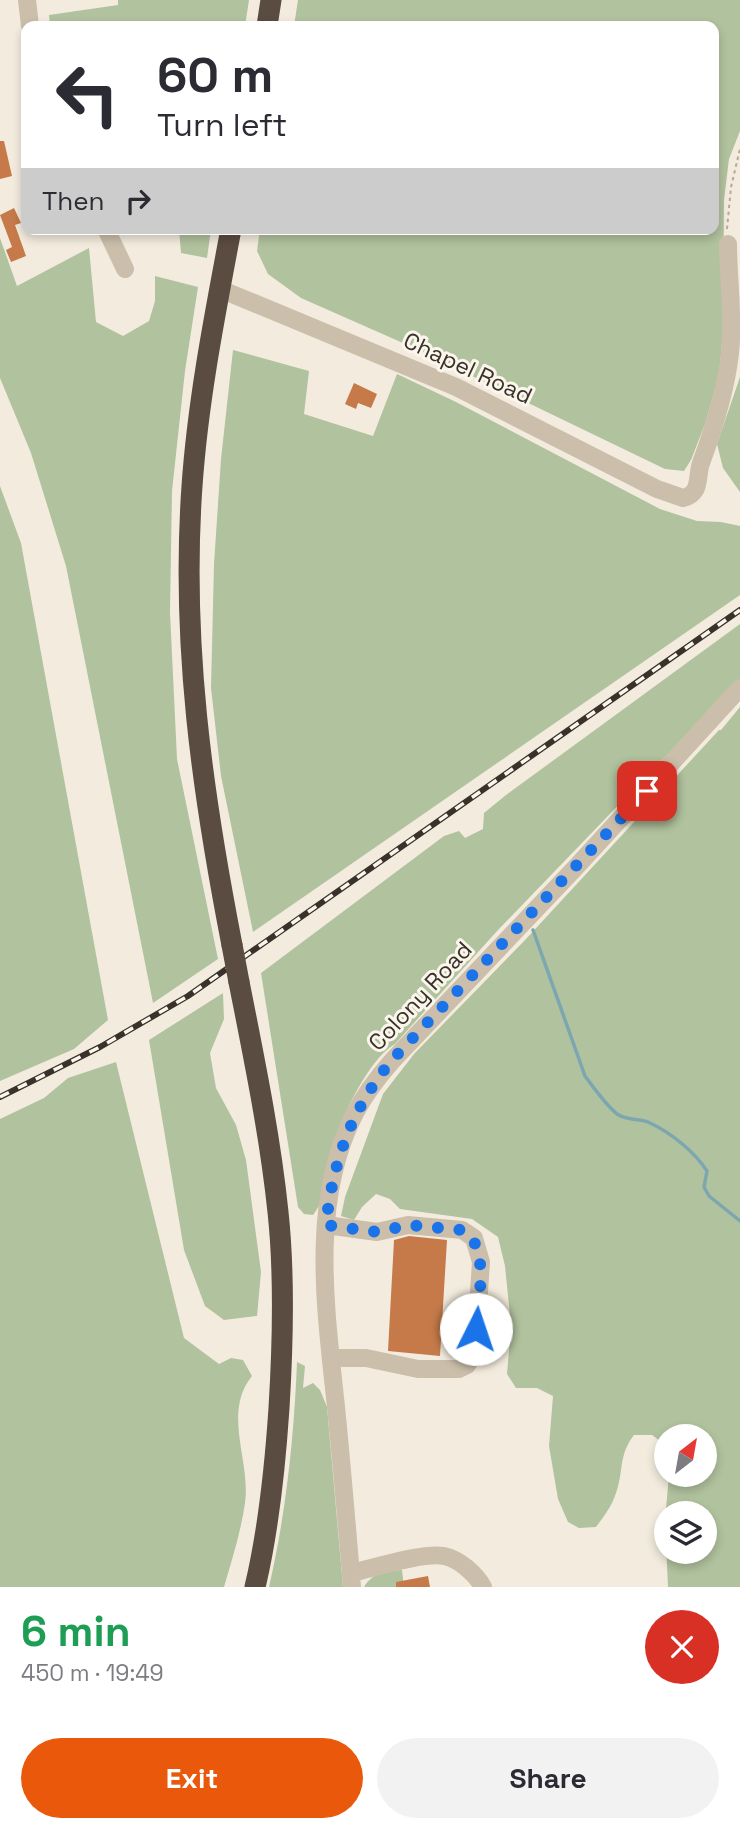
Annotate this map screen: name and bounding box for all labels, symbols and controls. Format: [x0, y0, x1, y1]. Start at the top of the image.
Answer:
text: 60 m [157, 44, 273, 106]
icon: left [42, 49, 133, 140]
text: Turn left [157, 105, 287, 145]
icon: right [119, 182, 157, 220]
text: Then [42, 184, 105, 218]
street label: Chapel Road [399, 325, 537, 411]
pin [617, 761, 677, 821]
icon: arrive [628, 772, 666, 810]
street label: Colony Road [362, 935, 478, 1057]
position arrow [439, 1292, 513, 1366]
north arrow [654, 1424, 718, 1488]
map controls [654, 1424, 717, 1564]
button: layers [654, 1501, 717, 1564]
text: 6 min [21, 1605, 131, 1658]
button: close [645, 1610, 719, 1684]
text: 450 m · 19:49 [21, 1658, 164, 1688]
button: Exit [21, 1738, 363, 1818]
button: Share [377, 1738, 719, 1818]

